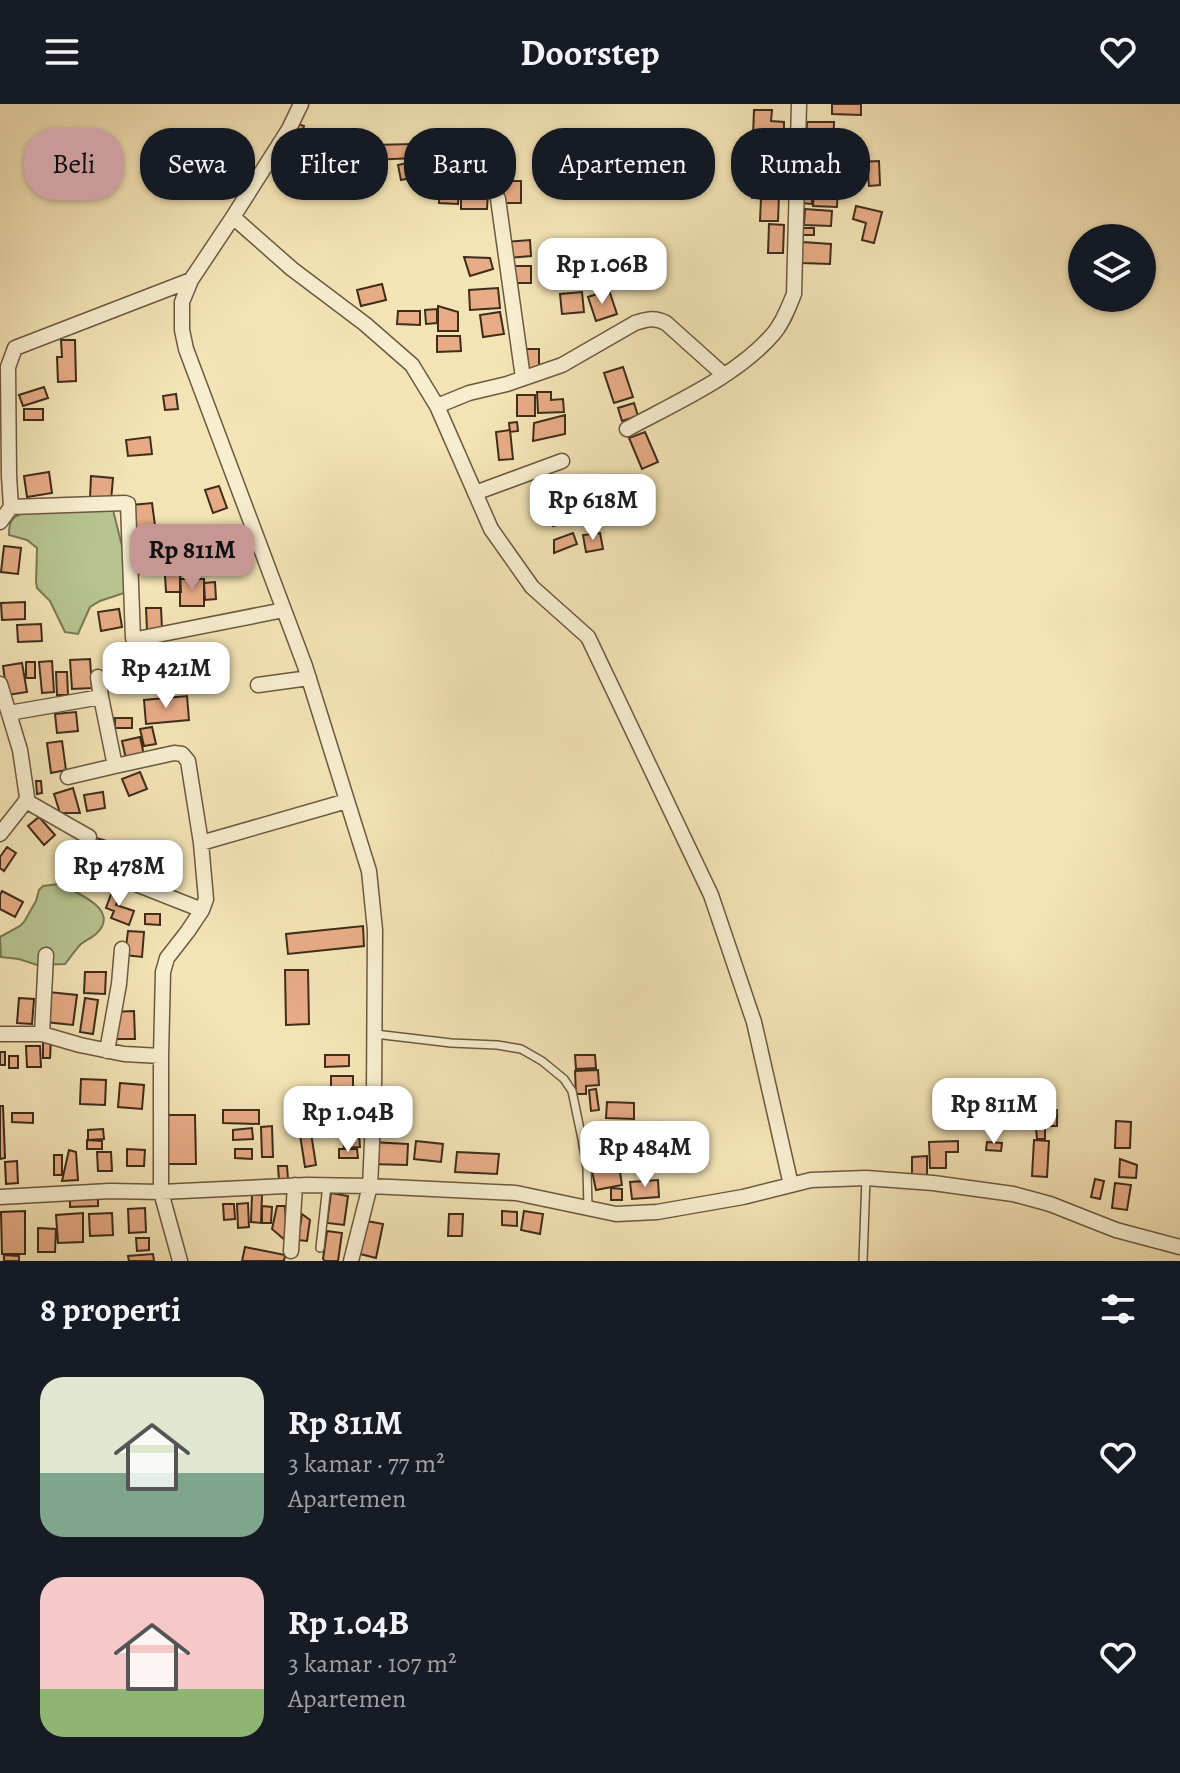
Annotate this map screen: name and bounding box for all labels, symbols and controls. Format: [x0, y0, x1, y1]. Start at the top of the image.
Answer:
text: Doorstep [520, 28, 660, 77]
icon: menu [40, 30, 84, 74]
icon: heart [1096, 30, 1140, 74]
chip: Beli [24, 128, 124, 200]
chip: Sewa [140, 128, 255, 200]
chip: Filter [271, 128, 388, 200]
chip: Baru [404, 128, 516, 200]
chip: Apartemen [532, 128, 715, 200]
chip: Rumah [731, 128, 870, 200]
map controls [1068, 224, 1156, 312]
button: layers [1068, 224, 1156, 312]
pin: Rp 1.06B [519, 238, 685, 306]
text: Rp 1.06B [556, 246, 648, 281]
pin: Rp 618M [519, 474, 667, 542]
text: Rp 618M [548, 482, 638, 517]
pin: Rp 811M [118, 524, 266, 592]
text: Rp 811M [148, 532, 236, 567]
pin: Rp 421M [92, 642, 240, 710]
text: Rp 421M [121, 650, 211, 685]
pin: Rp 478M [45, 840, 193, 908]
text: Rp 478M [73, 848, 165, 883]
pin: Rp 811M [920, 1078, 1068, 1146]
pin: Rp 1.04B [265, 1086, 431, 1154]
text: Rp 811M [950, 1086, 1038, 1121]
text: Rp 1.04B [302, 1094, 394, 1129]
pin: Rp 484M [571, 1121, 719, 1189]
text: Rp 484M [598, 1129, 692, 1164]
text: 8 properti [40, 1286, 181, 1333]
icon: filters [1096, 1287, 1140, 1331]
text: Rp 811M [288, 1399, 403, 1446]
icon: home [104, 1409, 200, 1505]
icon: heart [1096, 1435, 1140, 1479]
text: 3 kamar · 77 m² [288, 1446, 445, 1481]
text: Apartemen [288, 1481, 406, 1516]
text: Rp 1.04B [288, 1599, 409, 1646]
icon: home [104, 1609, 200, 1705]
icon: heart [1096, 1635, 1140, 1679]
text: 3 kamar · 107 m² [288, 1646, 457, 1681]
text: Apartemen [288, 1681, 406, 1716]

